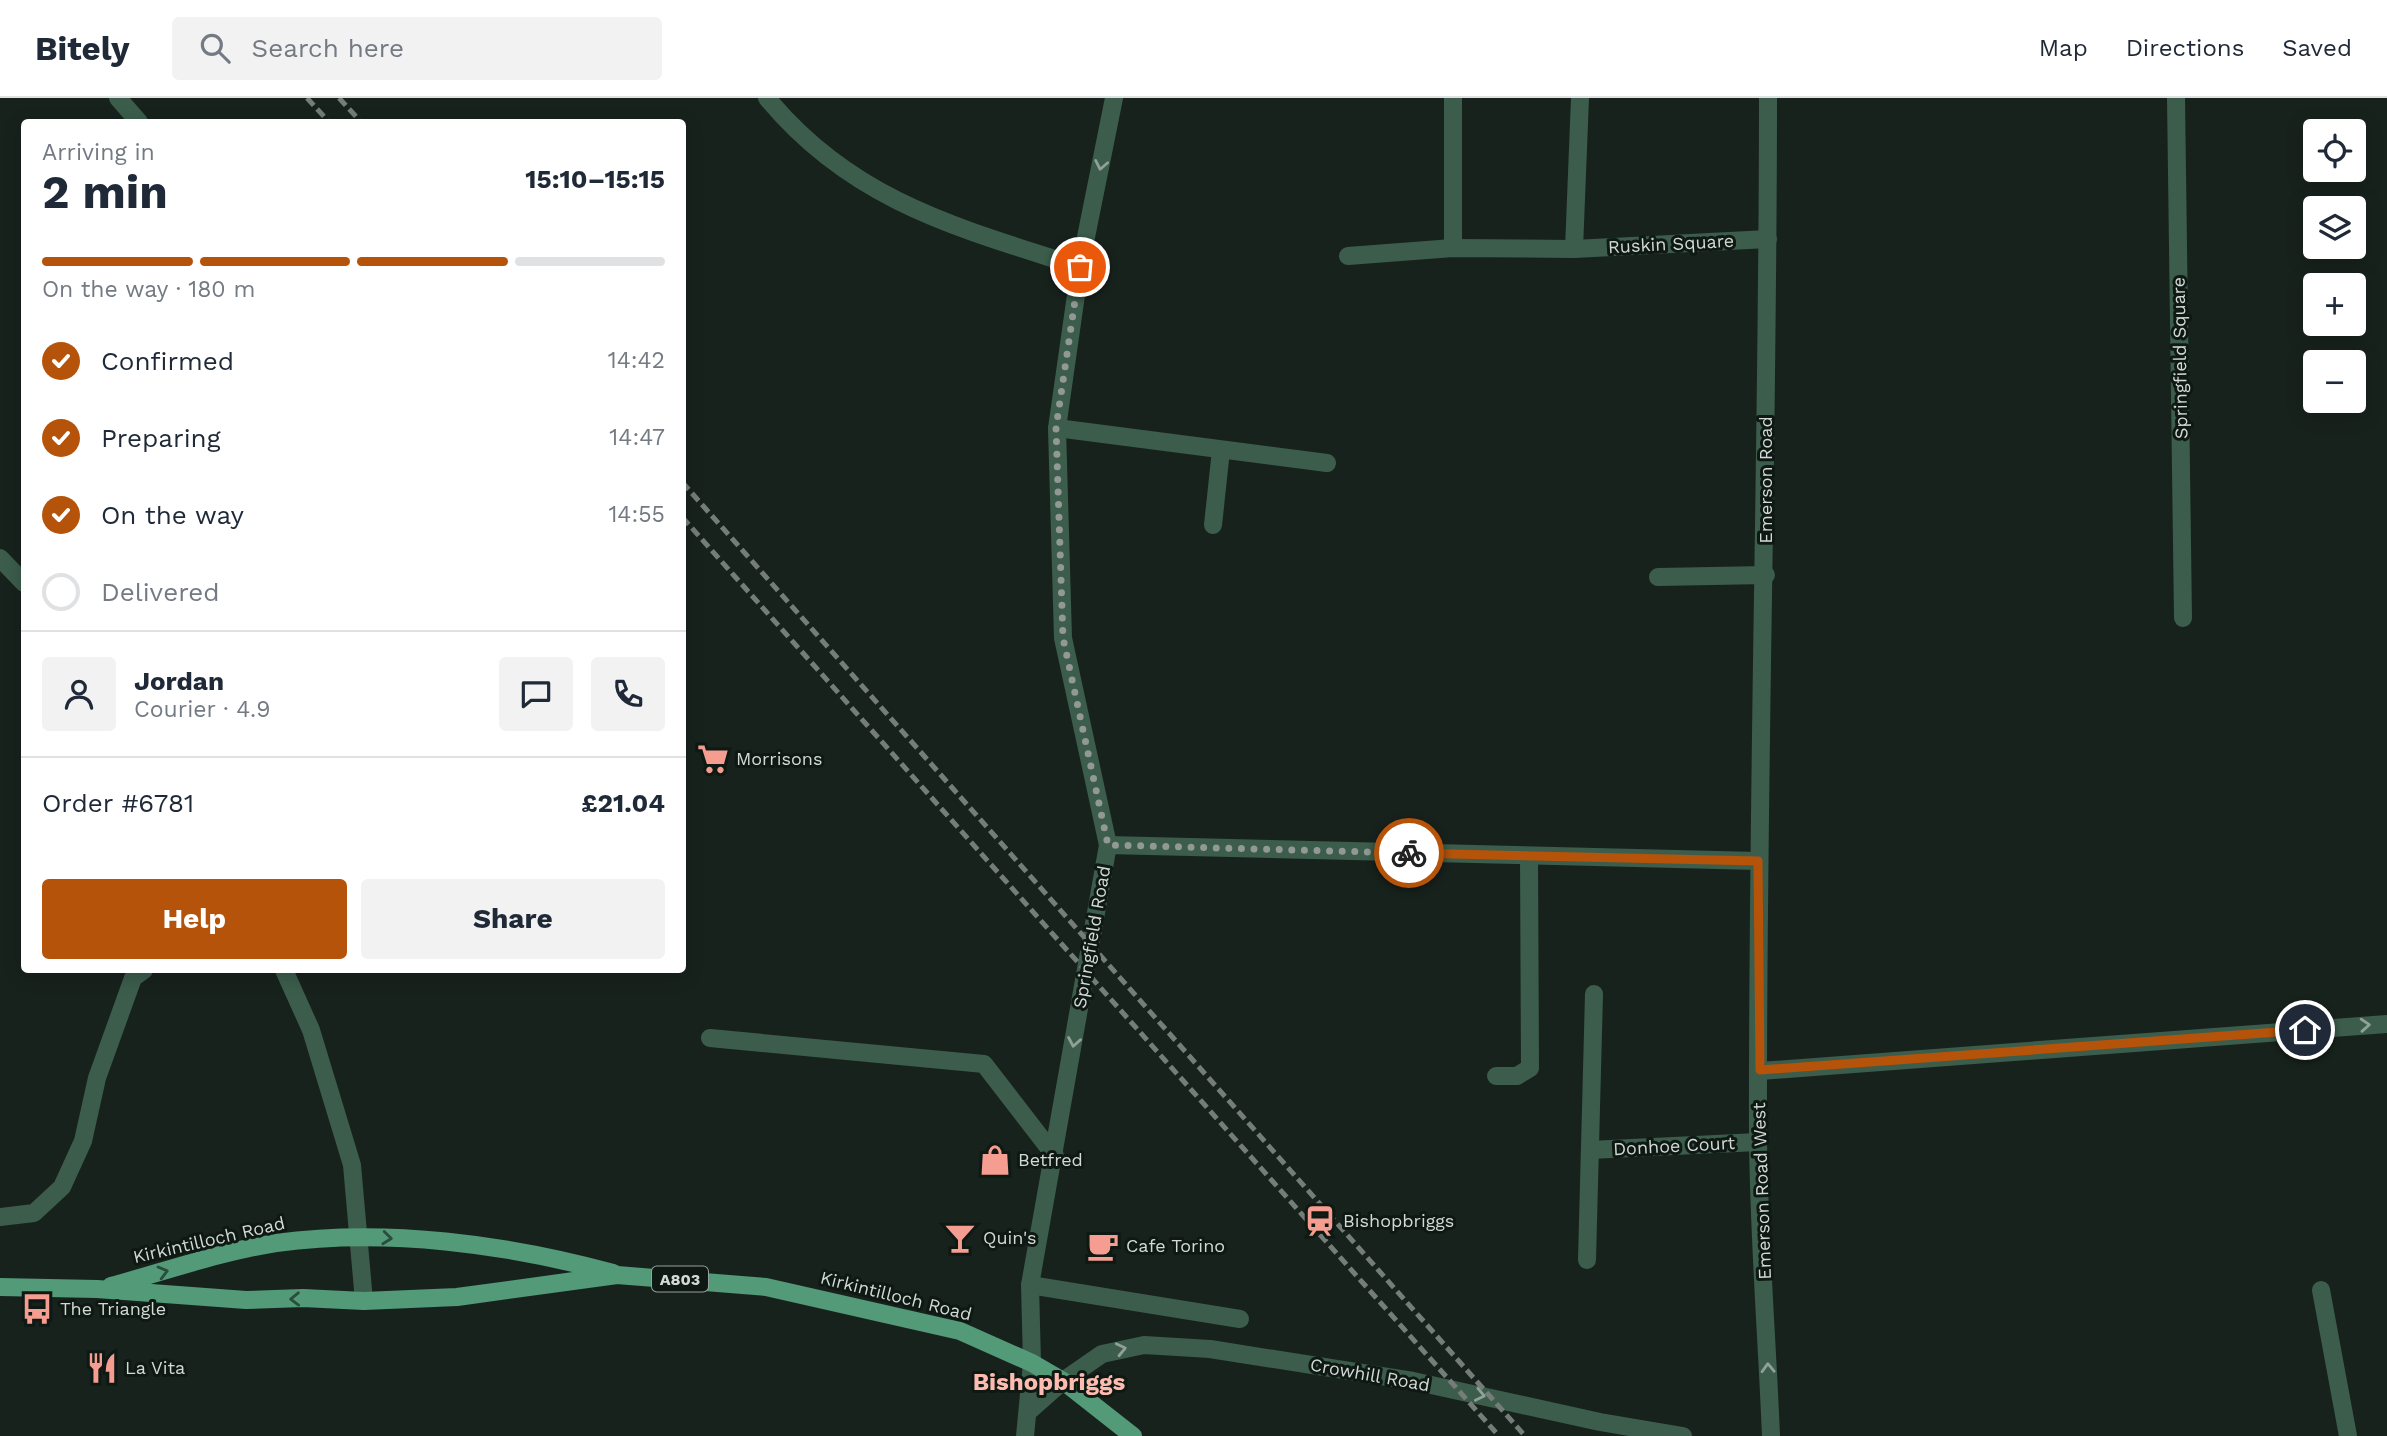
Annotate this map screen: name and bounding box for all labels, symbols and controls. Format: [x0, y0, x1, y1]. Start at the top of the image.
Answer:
search box [172, 17, 662, 80]
text: Bitely [35, 29, 130, 68]
icon: search [196, 29, 234, 67]
text: Search here [252, 33, 404, 63]
text: Map [2039, 34, 2088, 62]
text: Directions [2126, 34, 2244, 62]
text: Saved [2282, 34, 2352, 62]
map controls [2303, 119, 2366, 413]
button: locate [2303, 119, 2366, 182]
text: Arriving in [42, 139, 155, 166]
one-way arrow [1094, 159, 1109, 171]
text: 15:10–15:15 [525, 164, 665, 194]
text: 2 min [42, 165, 168, 219]
button: layers [2303, 196, 2366, 259]
street label: Ruskin Square [1607, 230, 1735, 257]
pin [1050, 237, 1110, 297]
icon: bag [1061, 248, 1099, 286]
button: + [2303, 273, 2366, 336]
text: On the way · 180 m [42, 276, 255, 303]
street label: Springfield Square [2168, 277, 2191, 439]
icon: check [42, 342, 80, 380]
text: Confirmed [101, 346, 234, 376]
text: 14:42 [608, 347, 665, 374]
button: − [2303, 350, 2366, 413]
street label: Emerson Road [1755, 416, 1776, 544]
icon: check [42, 419, 80, 457]
text: Preparing [101, 423, 221, 453]
text: 14:47 [609, 424, 665, 451]
icon: check [42, 496, 80, 534]
text: On the way [101, 500, 244, 530]
text: 14:55 [608, 501, 665, 528]
text: Delivered [101, 577, 220, 607]
button: person [42, 657, 116, 731]
button: chat [499, 657, 573, 731]
button: phone [591, 657, 665, 731]
text: Jordan [134, 666, 224, 696]
text: Courier · 4.9 [134, 696, 270, 723]
supermarket icon: Morrisons [696, 742, 730, 776]
place label: Morrisons [736, 748, 822, 769]
text: Order #6781 [42, 788, 194, 818]
text: £21.04 [581, 788, 665, 818]
courier [1374, 818, 1444, 888]
icon: bike [1390, 834, 1428, 872]
street label: Springfield Road [1069, 864, 1114, 1010]
button: Help [42, 879, 347, 959]
button: Share [361, 879, 665, 959]
pin [2275, 1000, 2335, 1060]
icon: home [2286, 1011, 2324, 1049]
one-way arrow [2360, 1018, 2371, 1033]
one-way arrow [1067, 1036, 1082, 1048]
street label: Emerson Road West [1748, 1102, 1775, 1280]
street label: Donhoe Court [1613, 1132, 1736, 1159]
shop icon: Betfred [978, 1143, 1012, 1177]
place label: Betfred [1018, 1149, 1083, 1170]
station icon: Bishopbriggs [1303, 1204, 1337, 1238]
place label: Bishopbriggs [1343, 1210, 1454, 1231]
street label: Kirkintilloch Road [131, 1212, 287, 1267]
bar icon: Quin's [943, 1221, 977, 1255]
place label: Quin's [983, 1227, 1037, 1248]
cafe icon: Cafe Torino [1086, 1229, 1120, 1263]
one-way arrow [382, 1230, 393, 1245]
place label: Cafe Torino [1126, 1235, 1225, 1256]
one-way arrow [157, 1266, 169, 1280]
road number: A803 [652, 1266, 708, 1292]
street label: Kirkintilloch Road [818, 1267, 974, 1325]
one-way arrow [290, 1291, 301, 1306]
bus stop icon: The Triangle [20, 1292, 54, 1326]
place label: The Triangle [60, 1298, 166, 1319]
one-way arrow [1115, 1342, 1127, 1357]
restaurant icon: La Vita [85, 1351, 119, 1385]
street label: Crowhill Road [1309, 1354, 1432, 1395]
place label: La Vita [125, 1357, 185, 1378]
one-way arrow [1761, 1362, 1776, 1373]
district label: Bishopbriggs [973, 1368, 1126, 1396]
one-way arrow [1474, 1387, 1486, 1402]

